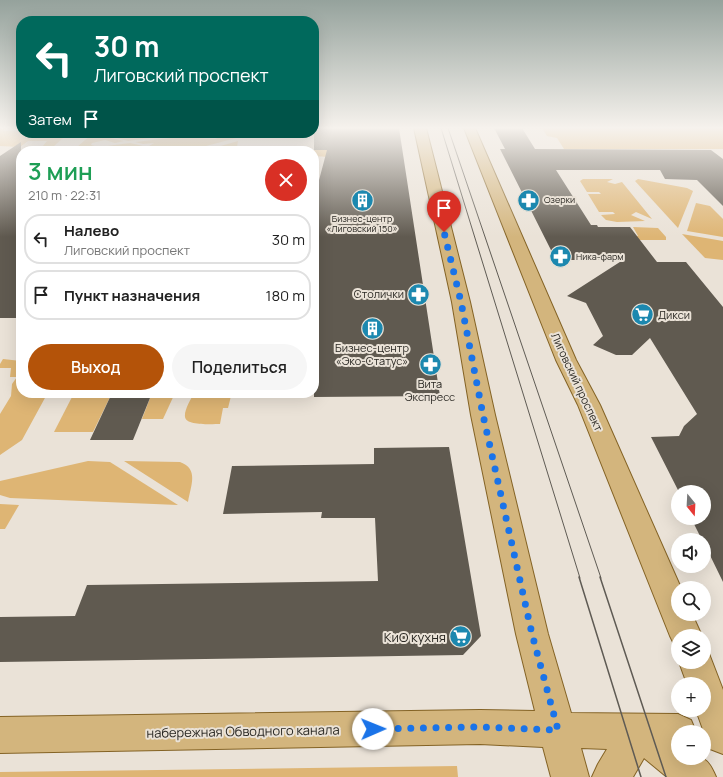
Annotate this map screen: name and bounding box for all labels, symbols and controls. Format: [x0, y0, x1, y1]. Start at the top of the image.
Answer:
text: 30 m [94, 27, 159, 65]
icon: left [28, 32, 80, 84]
text: Лиговский проспект [94, 63, 269, 87]
icon: arrive [80, 108, 102, 130]
text: Затем [28, 109, 72, 130]
text: 3 мин [28, 154, 93, 187]
button: close [265, 159, 307, 201]
text: 210 m · 22:31 [28, 186, 101, 204]
building icon: Бизнес-центр «Лиговский 150» [349, 187, 375, 213]
pharmacy icon: Озерки [516, 187, 542, 213]
pin [427, 191, 461, 232]
place label: Озерки [544, 193, 575, 206]
icon: arrive [433, 197, 455, 219]
place label: Бизнес-центр «Лиговский 150» [327, 212, 398, 235]
text: Налево [64, 220, 119, 241]
icon: left [30, 228, 52, 250]
text: 30 m [272, 229, 305, 250]
text: Лиговский проспект [64, 241, 190, 259]
pharmacy icon: Ника-фарм [547, 244, 573, 270]
place label: Ника-фарм [576, 250, 624, 263]
pharmacy icon: Столички [406, 281, 432, 307]
icon: arrive [30, 284, 52, 306]
text: Пункт назначения [64, 285, 200, 306]
text: 180 m [266, 285, 305, 306]
place label: Столички [354, 286, 404, 301]
supermarket icon: Дикси [629, 302, 655, 328]
place label: Дикси [658, 307, 690, 322]
building icon: Бизнес-центр «Эко-Статус» [359, 315, 385, 341]
street label: Лиговский проспект [548, 330, 607, 434]
place label: Бизнес-центр «Эко-Статус» [335, 340, 409, 368]
button: Выход [28, 344, 164, 390]
button: Поделиться [172, 344, 307, 390]
pharmacy icon: Вита Экспресс [417, 351, 443, 377]
place label: Вита Экспресс [405, 376, 455, 404]
north arrow [671, 485, 711, 525]
map controls [671, 485, 711, 765]
button: sound [671, 533, 711, 573]
button: search [671, 581, 711, 621]
supermarket icon: КиО кухня [448, 624, 474, 650]
place label: КиО кухня [384, 628, 446, 646]
button: layers [671, 629, 711, 669]
button: + [671, 677, 711, 717]
position arrow [352, 708, 394, 750]
street label: набережная Обводного канала [146, 720, 340, 742]
button: − [671, 725, 711, 765]

